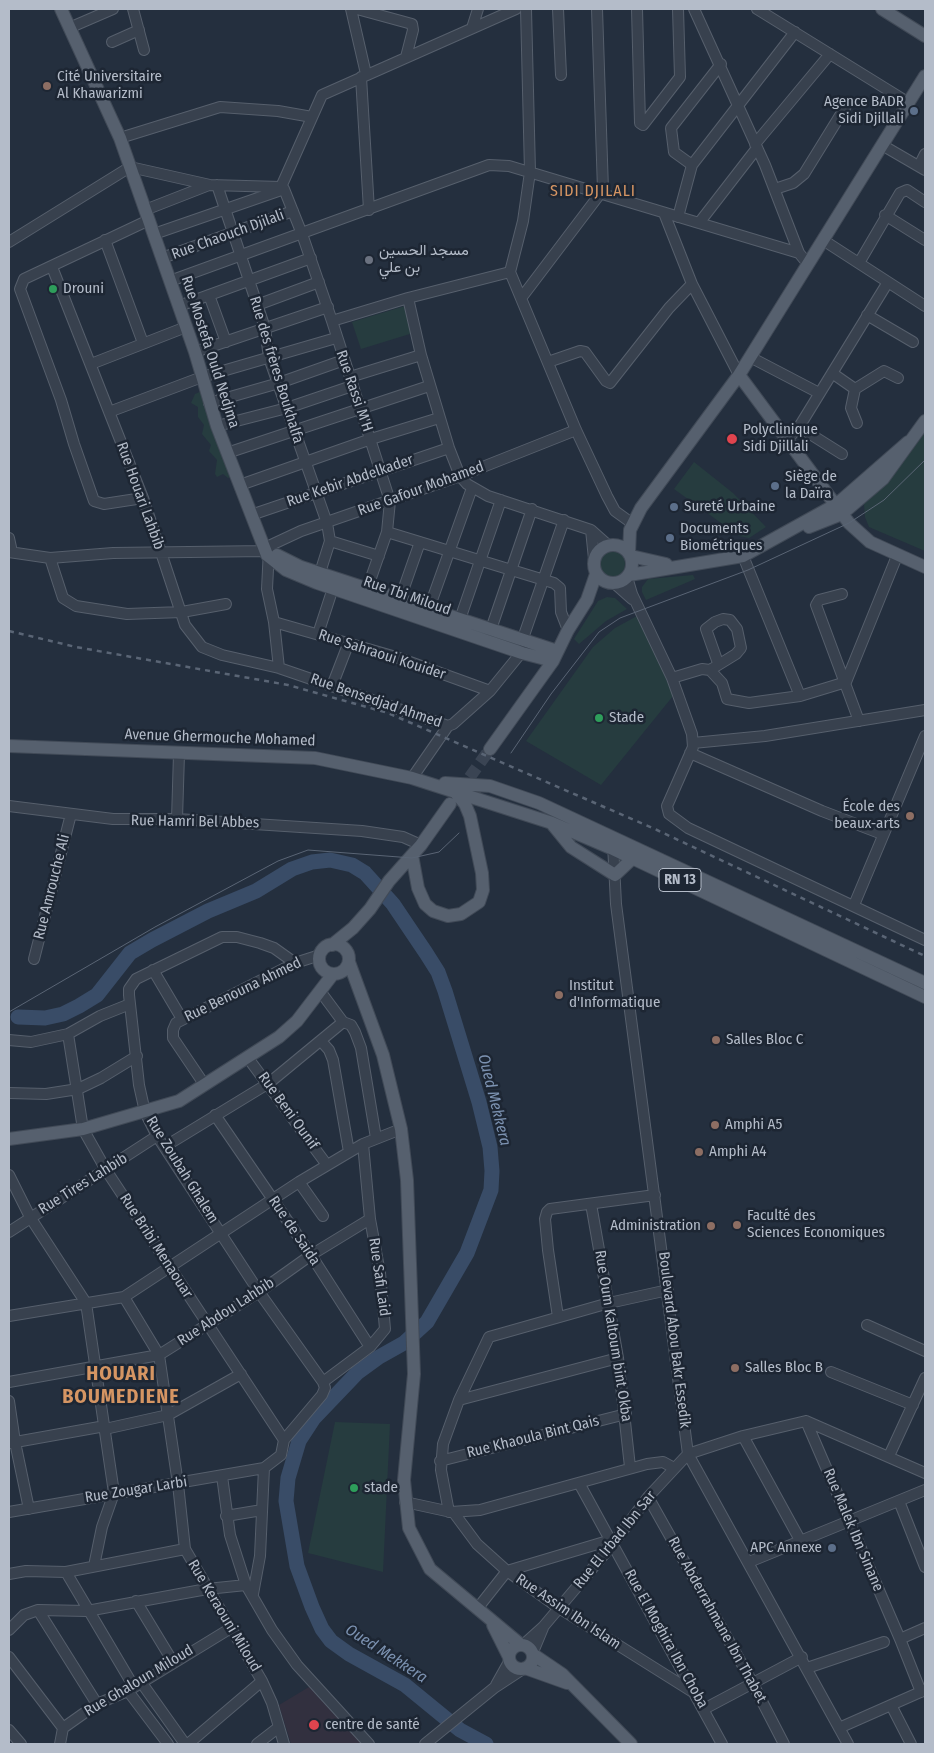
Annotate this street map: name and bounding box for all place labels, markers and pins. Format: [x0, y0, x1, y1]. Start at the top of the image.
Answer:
place label: Cité Universitaire Al Khawarizmi [57, 68, 162, 103]
marker: Cité Universitaire Al Khawarizmi [41, 80, 53, 92]
place label: Agence BADR Sidi Djillali [824, 93, 904, 128]
marker: Agence BADR Sidi Djillali [908, 105, 920, 117]
place label: مسجد الحسين بن علي [379, 242, 469, 277]
marker: مسجد الحسين بن علي [363, 254, 375, 266]
place label: Drouni [63, 280, 104, 298]
marker: Drouni [47, 283, 59, 295]
place label: Polyclinique Sidi Djillali [743, 421, 818, 456]
marker: Polyclinique Sidi Djillali [725, 432, 739, 446]
place label: Siège de la Daïra [785, 468, 837, 503]
marker: Siège de la Daïra [769, 480, 781, 492]
place label: Sureté Urbaine [684, 498, 775, 516]
marker: Sureté Urbaine [668, 501, 680, 513]
place label: Documents Biométriques [680, 520, 762, 555]
marker: Documents Biométriques [664, 532, 676, 544]
place label: Stade [609, 709, 644, 727]
marker: Stade [593, 712, 605, 724]
place label: École des beaux-arts [834, 798, 900, 833]
marker: École des beaux-arts [904, 810, 916, 822]
place label: Institut d'Informatique [569, 977, 660, 1012]
marker: Institut d'Informatique [553, 989, 565, 1001]
place label: Salles Bloc C [726, 1031, 803, 1049]
marker: Salles Bloc C [710, 1034, 722, 1046]
place label: Amphi A5 [725, 1116, 782, 1134]
marker: Amphi A5 [709, 1119, 721, 1131]
place label: Amphi A4 [709, 1143, 766, 1161]
marker: Amphi A4 [693, 1146, 705, 1158]
place label: Faculté des Sciences Economiques [747, 1207, 885, 1242]
place label: Administration [610, 1217, 701, 1235]
marker: Faculté des Sciences Economiques [731, 1219, 743, 1231]
marker: Administration [705, 1220, 717, 1232]
place label: Salles Bloc B [745, 1359, 823, 1377]
marker: Salles Bloc B [729, 1362, 741, 1374]
place label: stade [364, 1479, 398, 1497]
marker: stade [348, 1482, 360, 1494]
place label: APC Annexe [750, 1539, 822, 1557]
marker: APC Annexe [826, 1542, 838, 1554]
place label: centre de santé [325, 1716, 420, 1734]
marker: centre de santé [307, 1718, 321, 1732]

